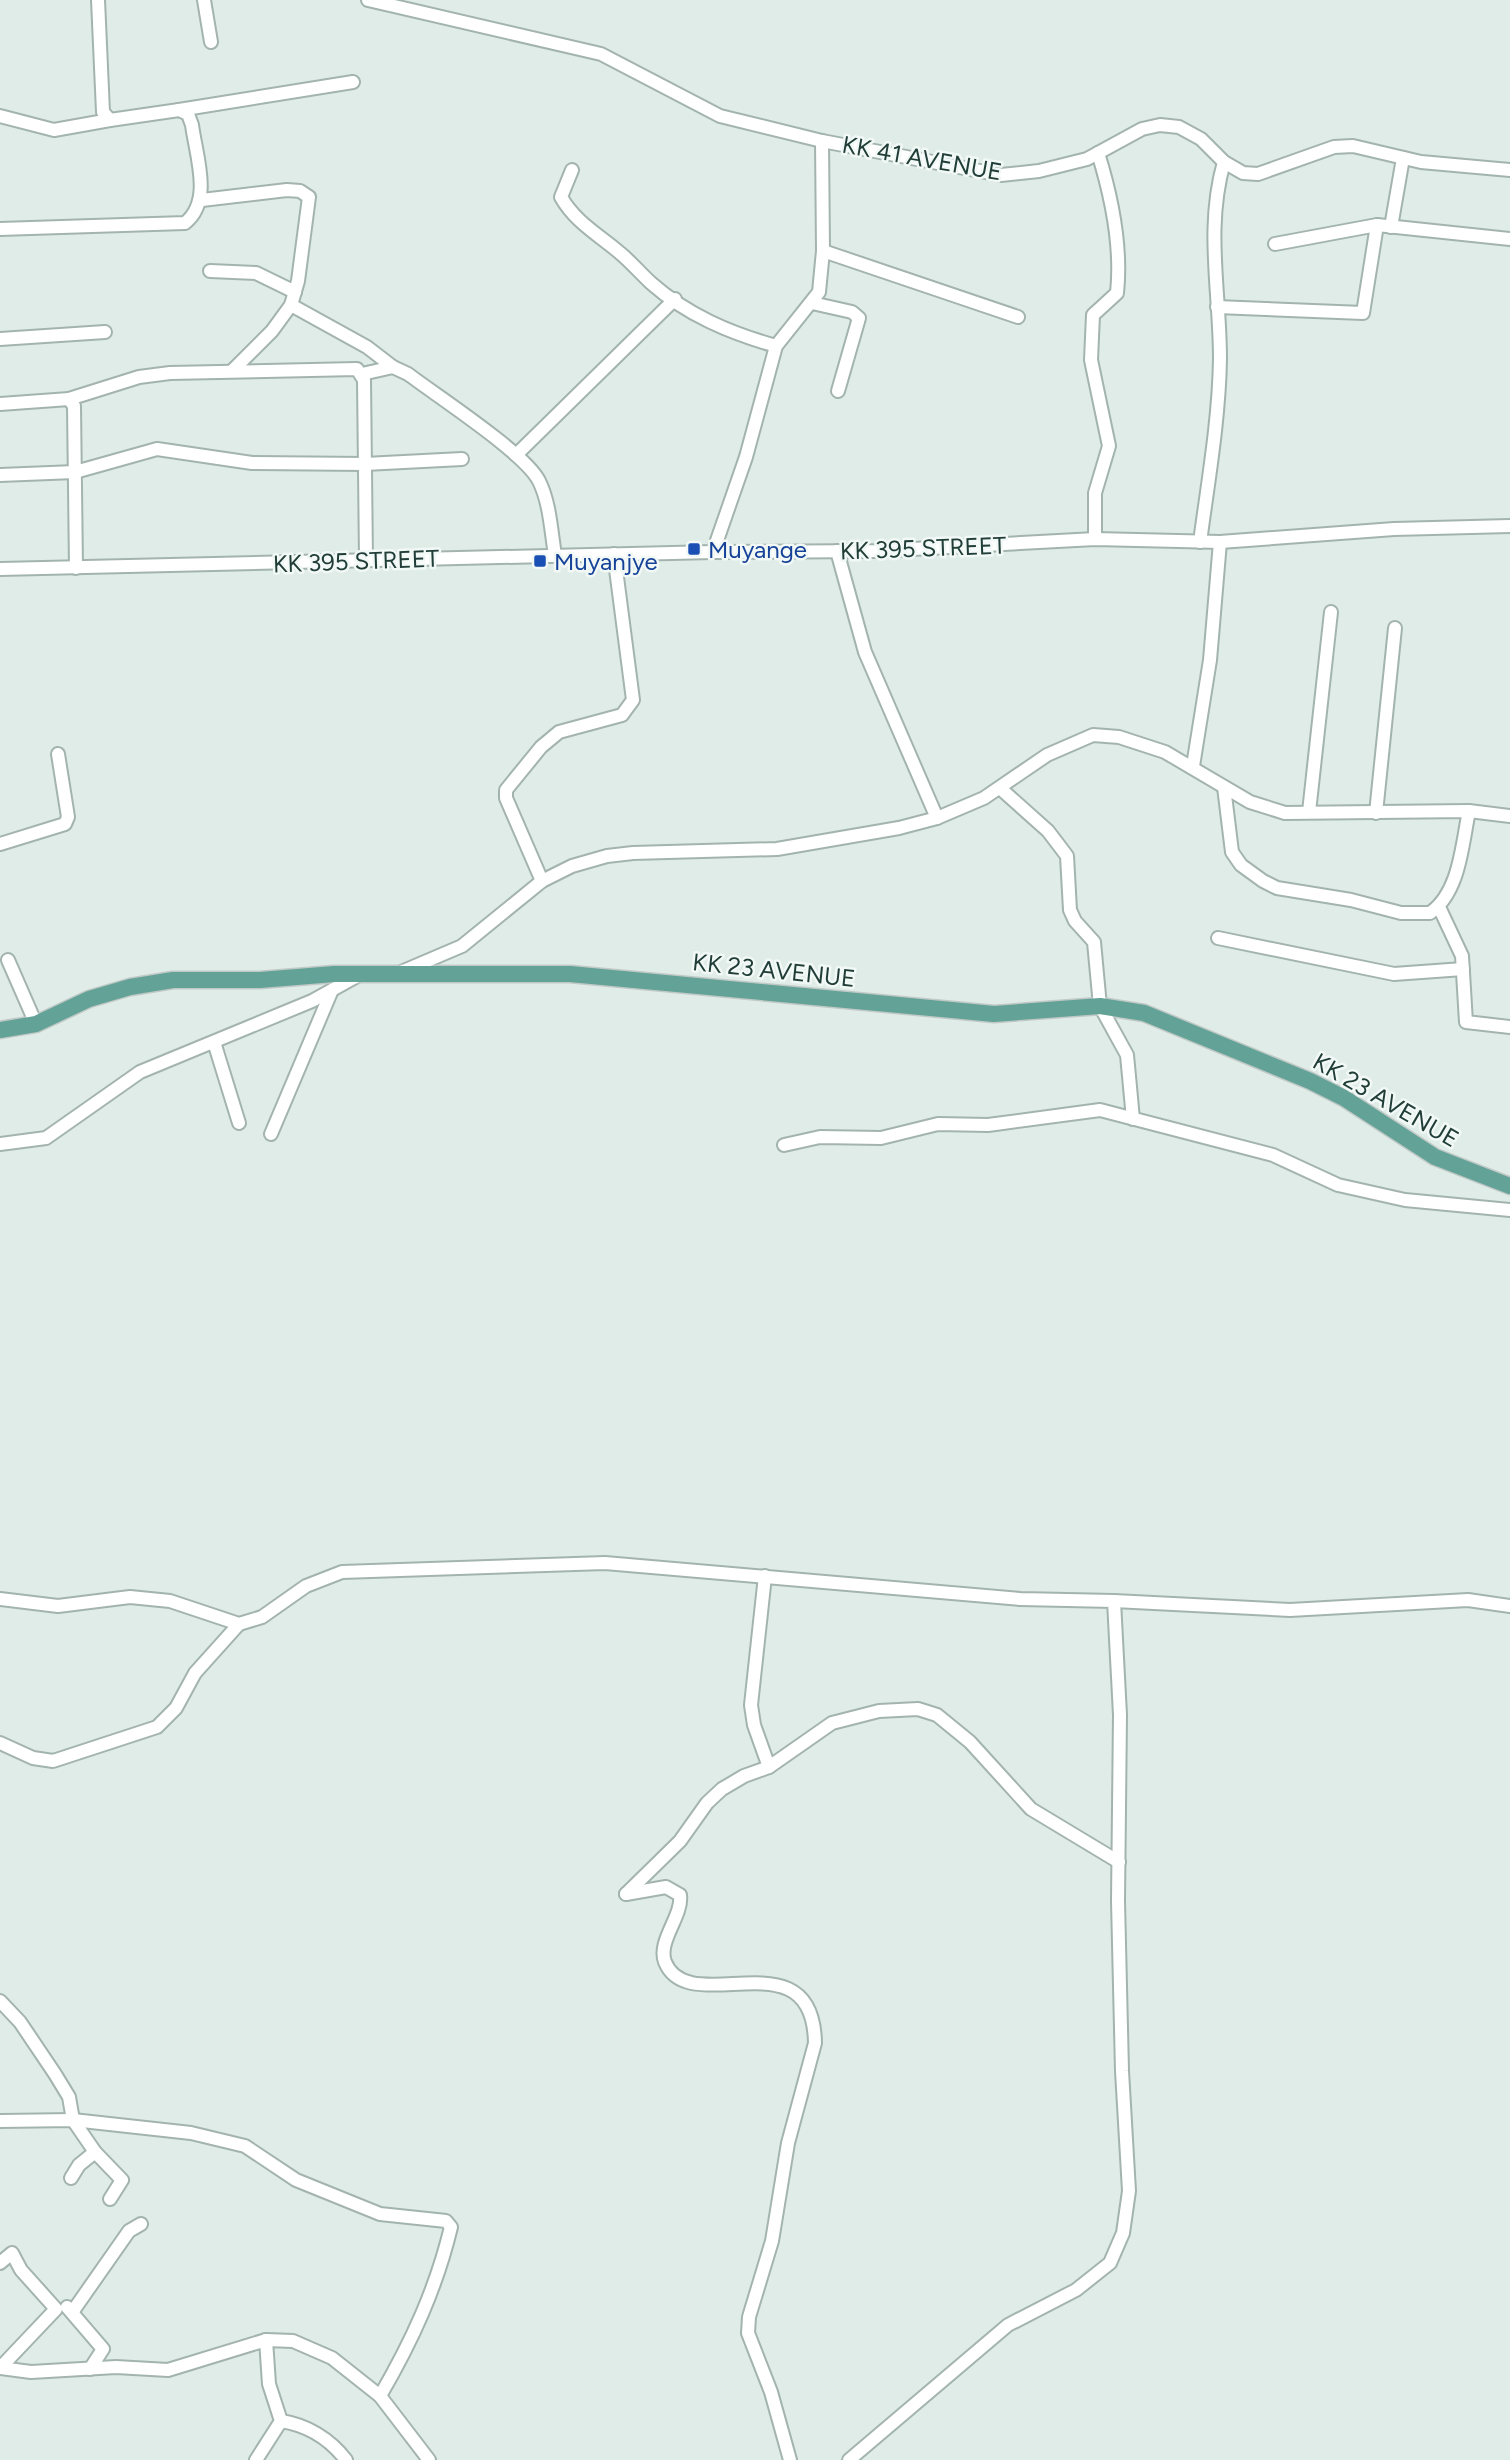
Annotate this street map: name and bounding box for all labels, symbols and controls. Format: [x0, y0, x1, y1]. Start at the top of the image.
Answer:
street label: KK 41 AVENUE [840, 130, 1004, 186]
street label: KK 395 STREET [839, 531, 1007, 565]
place label: Muyange [708, 535, 807, 564]
marker: Muyange [686, 541, 702, 557]
street label: KK 395 STREET [272, 544, 440, 578]
place label: Muyanjye [554, 547, 658, 576]
marker: Muyanjye [532, 553, 548, 569]
street label: KK 23 AVENUE [691, 947, 857, 993]
street label: KK 23 AVENUE [1308, 1047, 1464, 1153]

